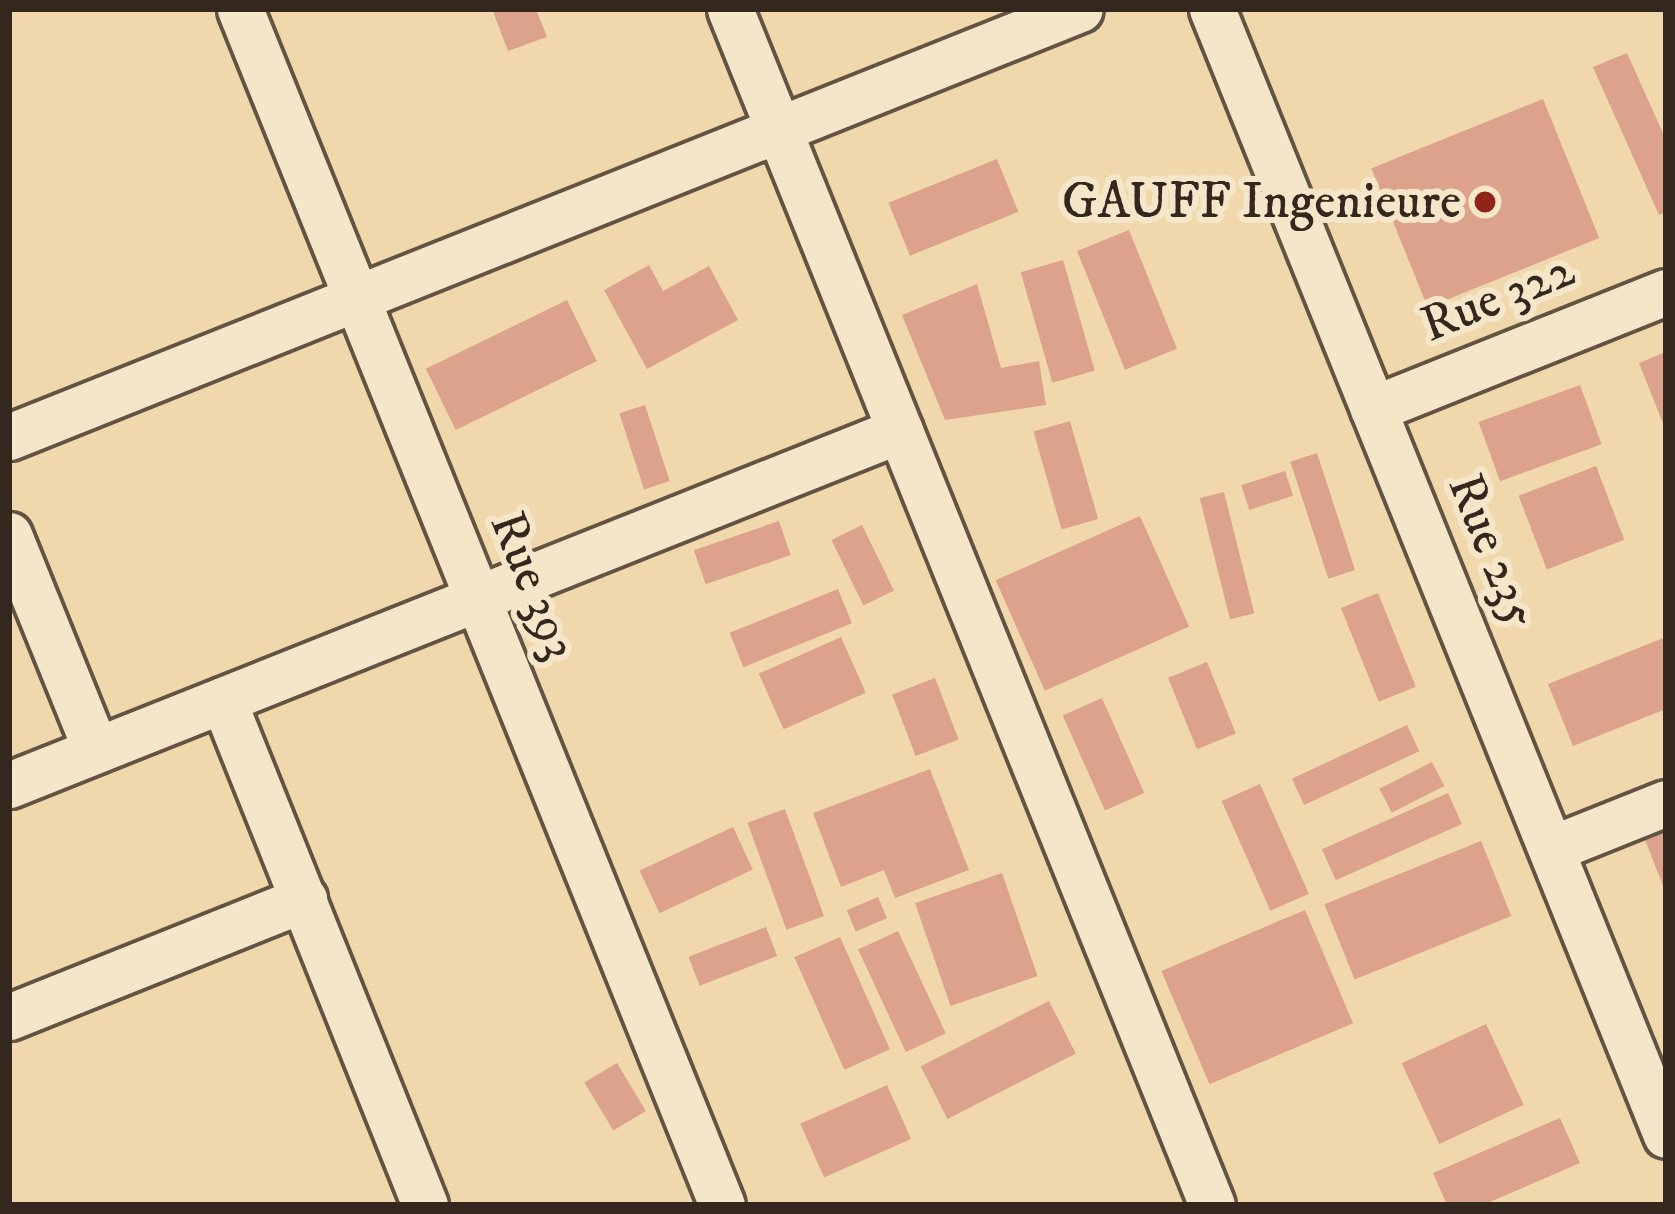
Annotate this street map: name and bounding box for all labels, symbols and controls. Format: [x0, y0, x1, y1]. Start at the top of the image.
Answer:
place label: GAUFF Ingenieure [1062, 171, 1461, 233]
marker: GAUFF Ingenieure [1472, 189, 1498, 215]
street label: Rue 322 [1412, 240, 1584, 356]
street label: Rue 235 [1434, 465, 1550, 637]
street label: Rue 393 [476, 503, 590, 669]

